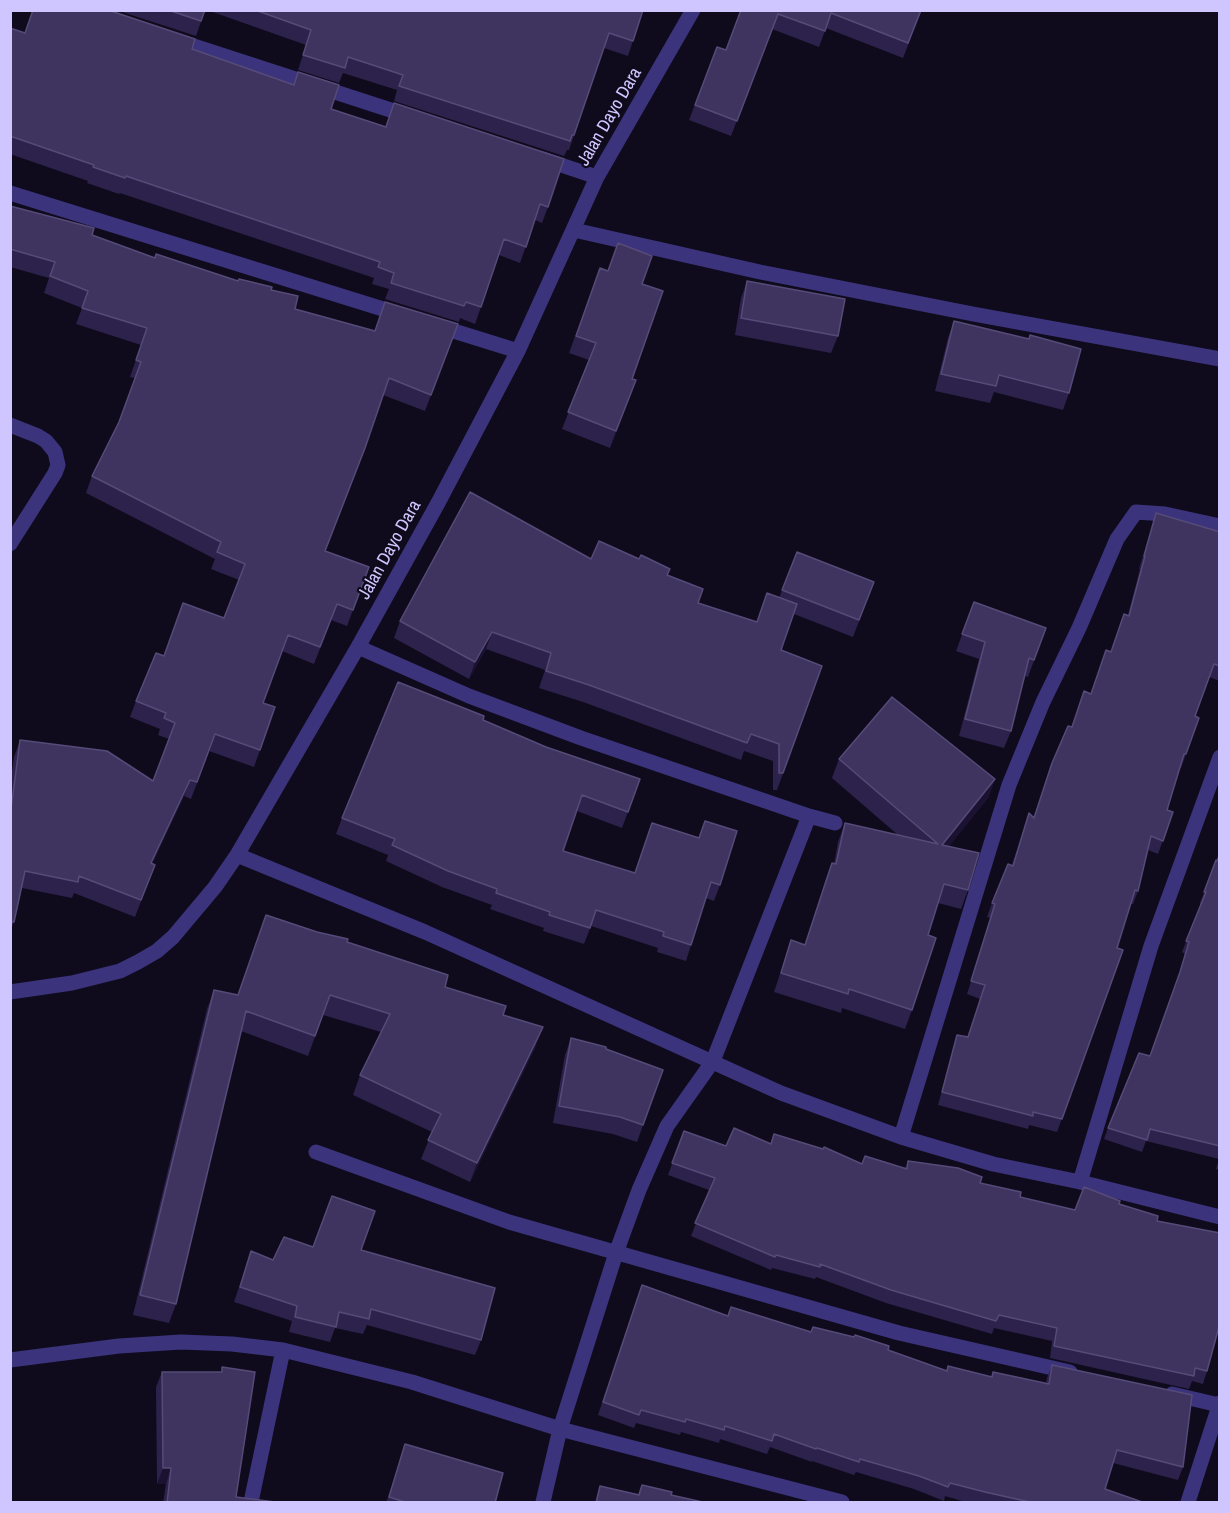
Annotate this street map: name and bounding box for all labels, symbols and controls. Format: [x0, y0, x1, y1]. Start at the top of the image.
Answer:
street label: Jalan Dayo Dara [573, 64, 647, 170]
street label: Jalan Dayo Dara [354, 497, 426, 603]

